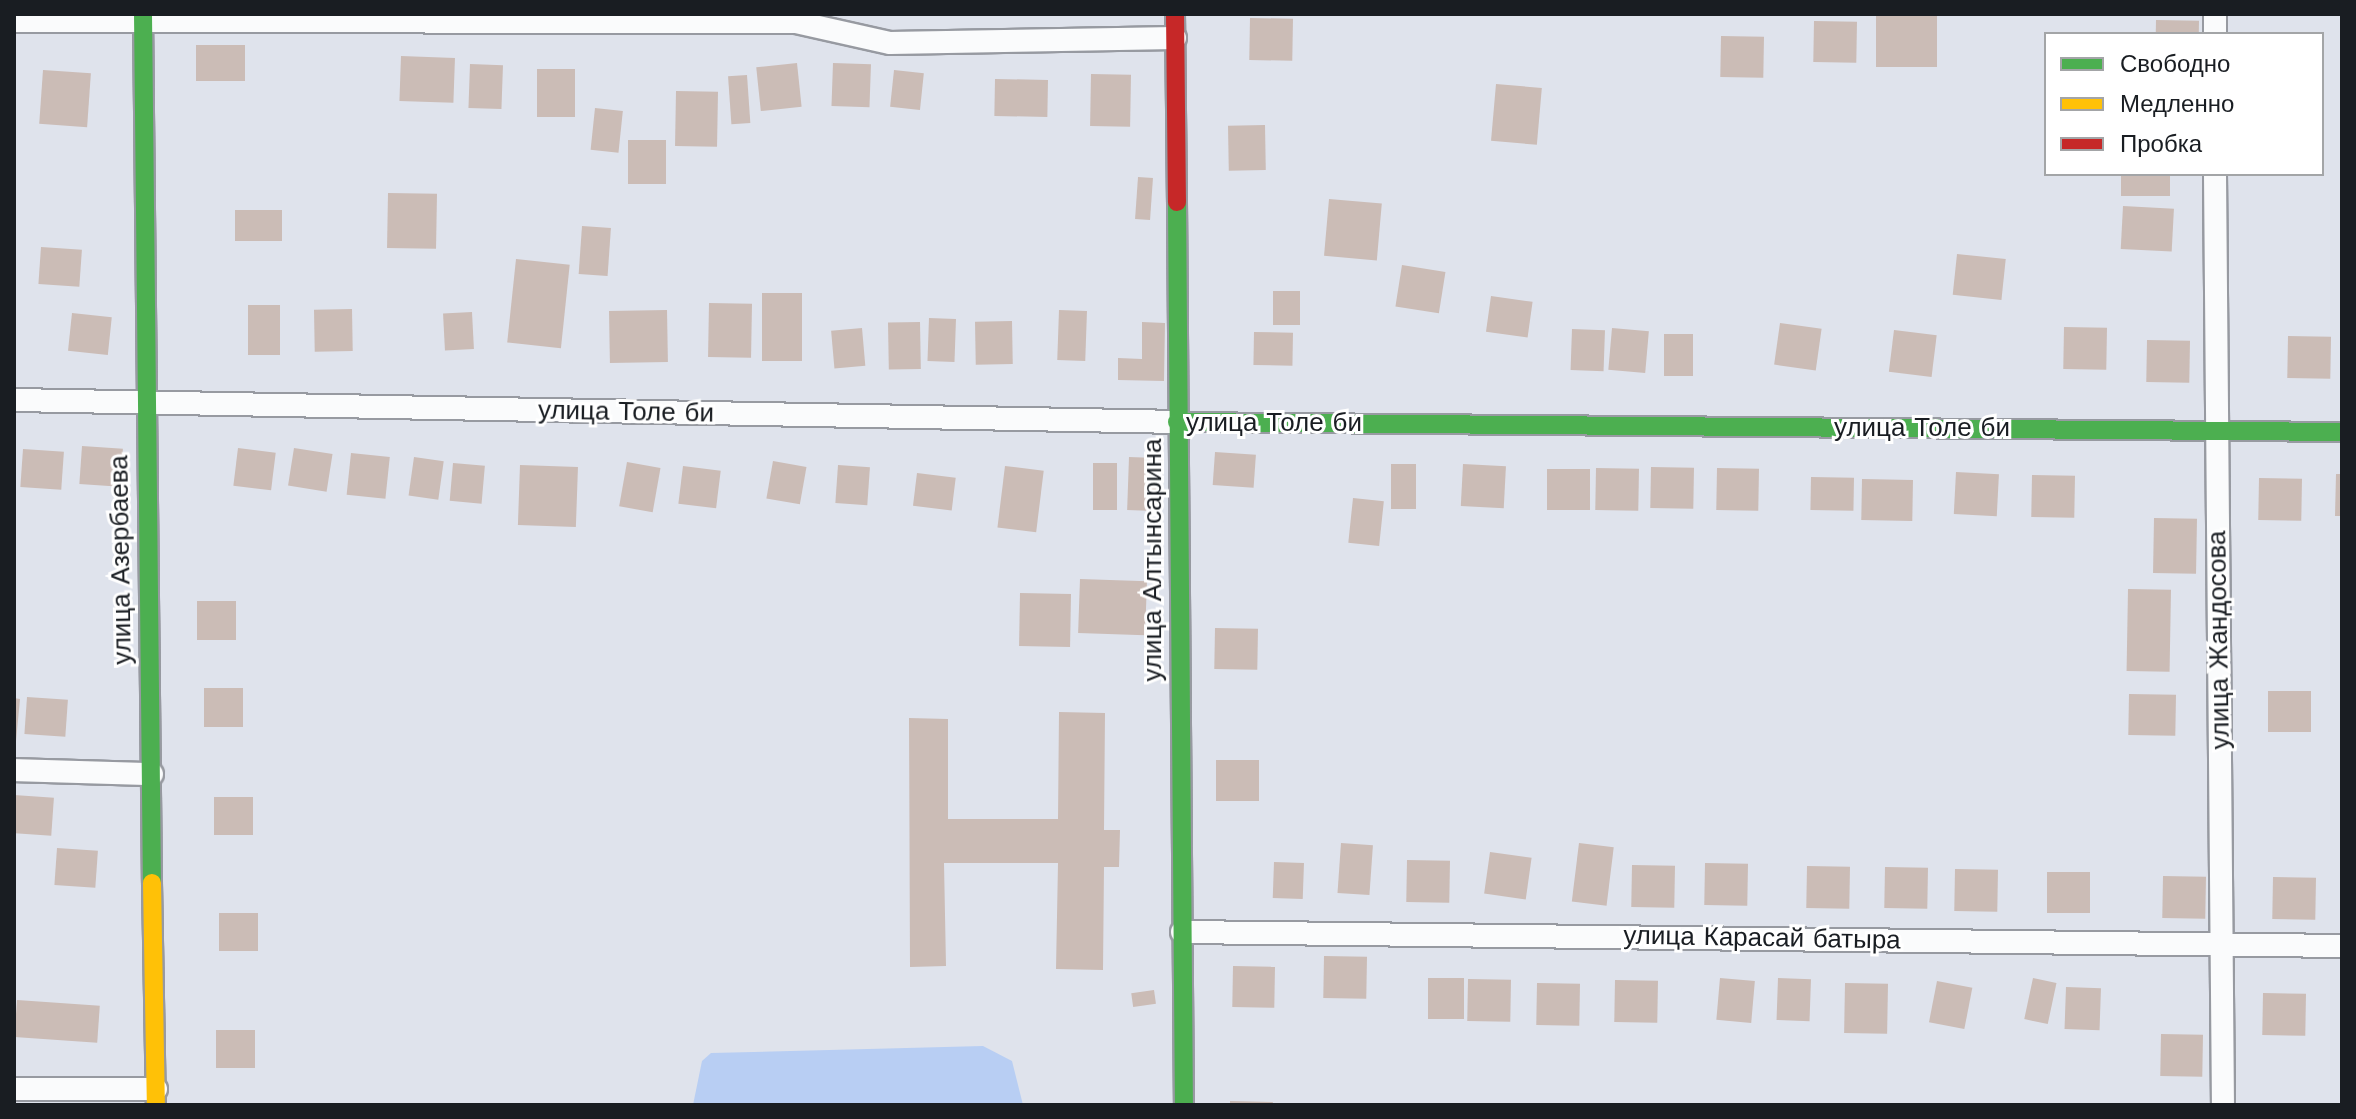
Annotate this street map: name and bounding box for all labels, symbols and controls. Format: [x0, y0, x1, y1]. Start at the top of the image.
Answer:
legend [2044, 32, 2324, 176]
text: Свободно [2120, 50, 2230, 78]
text: Медленно [2120, 90, 2234, 118]
text: Пробка [2120, 130, 2202, 158]
street label: улица Толе би [538, 395, 714, 429]
street label: улица Толе би [1186, 407, 1362, 439]
street label: улица Толе би [1834, 412, 2010, 444]
street label: улица Алтынсарина [1137, 438, 1169, 682]
street label: улица Азербаева [104, 455, 138, 665]
street label: улица Жандосова [2201, 530, 2237, 750]
street label: улица Карасай батыра [1623, 920, 1901, 956]

